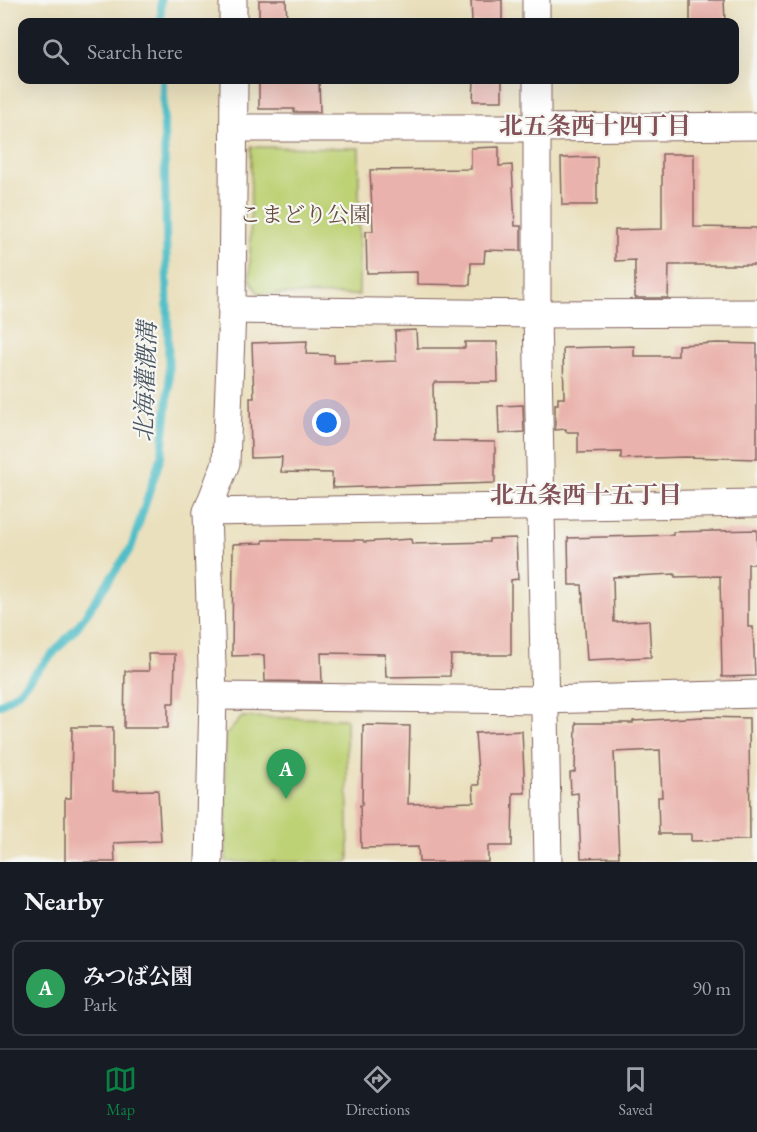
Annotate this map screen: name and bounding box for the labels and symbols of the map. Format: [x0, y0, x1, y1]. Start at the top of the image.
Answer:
district label: 北五条西十四丁目 [499, 110, 691, 141]
park label: こまどり公園 [239, 200, 371, 229]
water label: 北海灌漑溝 [127, 317, 163, 443]
your location [312, 408, 341, 437]
district label: 北五条西十五丁目 [490, 479, 682, 510]
pin: A [266, 750, 306, 799]

